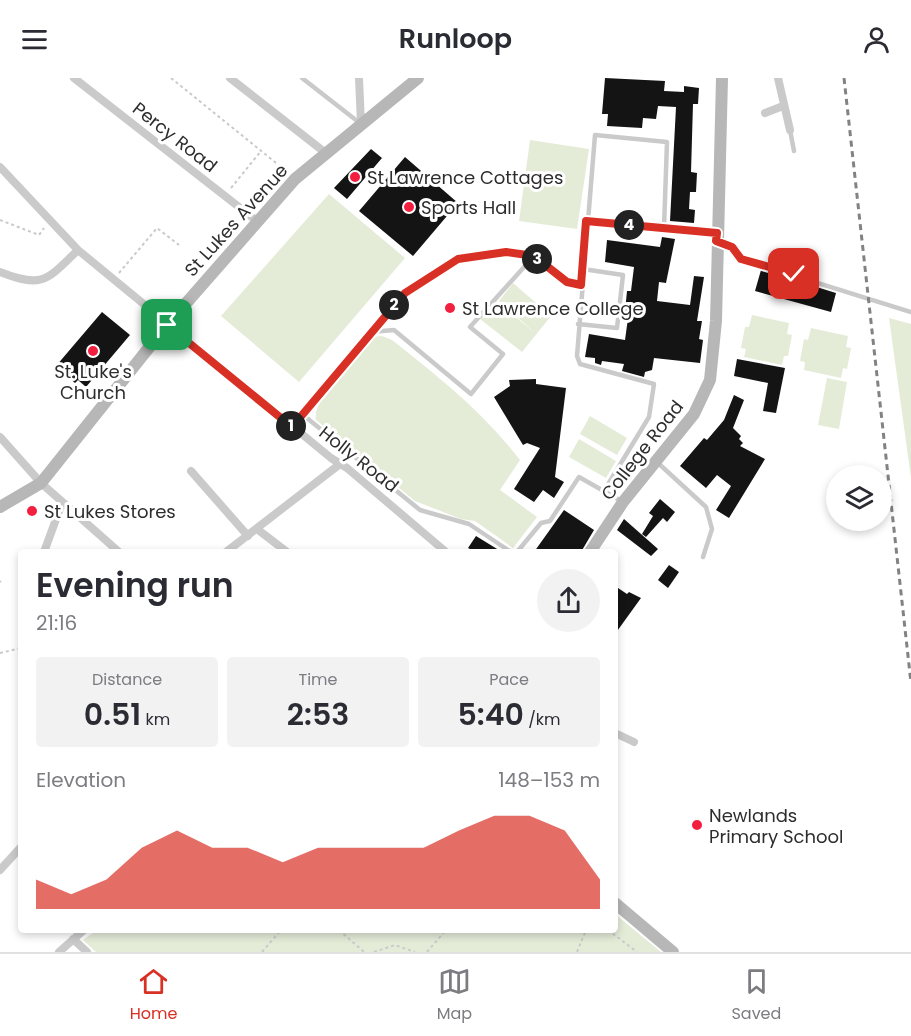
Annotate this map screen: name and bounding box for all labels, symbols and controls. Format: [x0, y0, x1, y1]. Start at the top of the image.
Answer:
text: Runloop [399, 20, 512, 57]
icon: menu [18, 23, 51, 56]
icon: person [860, 23, 893, 56]
street label: Percy Road [128, 96, 222, 178]
street label: St Lukes Avenue [179, 158, 293, 282]
place label: St Lawrence Cottages [367, 165, 563, 190]
marker: St Lawrence Cottages [348, 170, 362, 184]
place label: Sports Hall [421, 195, 516, 220]
marker: Sports Hall [402, 200, 416, 214]
pin: 4 [614, 210, 644, 240]
text: 4 [624, 213, 634, 236]
pin: 3 [522, 244, 552, 274]
text: 3 [532, 247, 542, 270]
pin [768, 248, 819, 299]
icon: check [777, 257, 810, 290]
pin: 2 [379, 290, 409, 320]
text: 2 [389, 293, 399, 316]
place label: St Lawrence College [462, 296, 644, 321]
pin [141, 299, 192, 350]
marker: St Lawrence College [443, 301, 457, 315]
icon: arrive [150, 308, 183, 341]
marker: St. Luke's Church [86, 344, 100, 358]
place label: St. Luke's Church [54, 359, 132, 405]
street label: College Road [595, 395, 689, 505]
pin: 1 [276, 411, 306, 441]
text: 1 [288, 414, 294, 437]
street label: Holly Road [314, 420, 404, 498]
map controls [826, 465, 892, 531]
button: layers [826, 465, 892, 531]
place label: St Lukes Stores [44, 499, 176, 524]
marker: St Lukes Stores [25, 504, 39, 518]
text: Evening run [36, 562, 234, 609]
button: share [537, 569, 600, 632]
text: 21:16 [36, 609, 77, 637]
text: Distance [92, 668, 162, 691]
text: Time [299, 668, 338, 691]
text: Pace [489, 668, 529, 691]
text: 0.51 [84, 693, 141, 736]
text: 2:53 [287, 693, 349, 736]
text: 5:40 [457, 693, 524, 736]
text: km [141, 708, 170, 731]
text: /km [524, 708, 561, 731]
text: Elevation [36, 766, 126, 794]
text: 148–153 m [498, 766, 600, 794]
place label: Newlands Primary School [709, 803, 843, 849]
marker: Newlands Primary School [690, 818, 704, 832]
tab: Home [130, 965, 177, 1026]
tab: Map [437, 965, 472, 1026]
tab: Saved [731, 965, 781, 1026]

